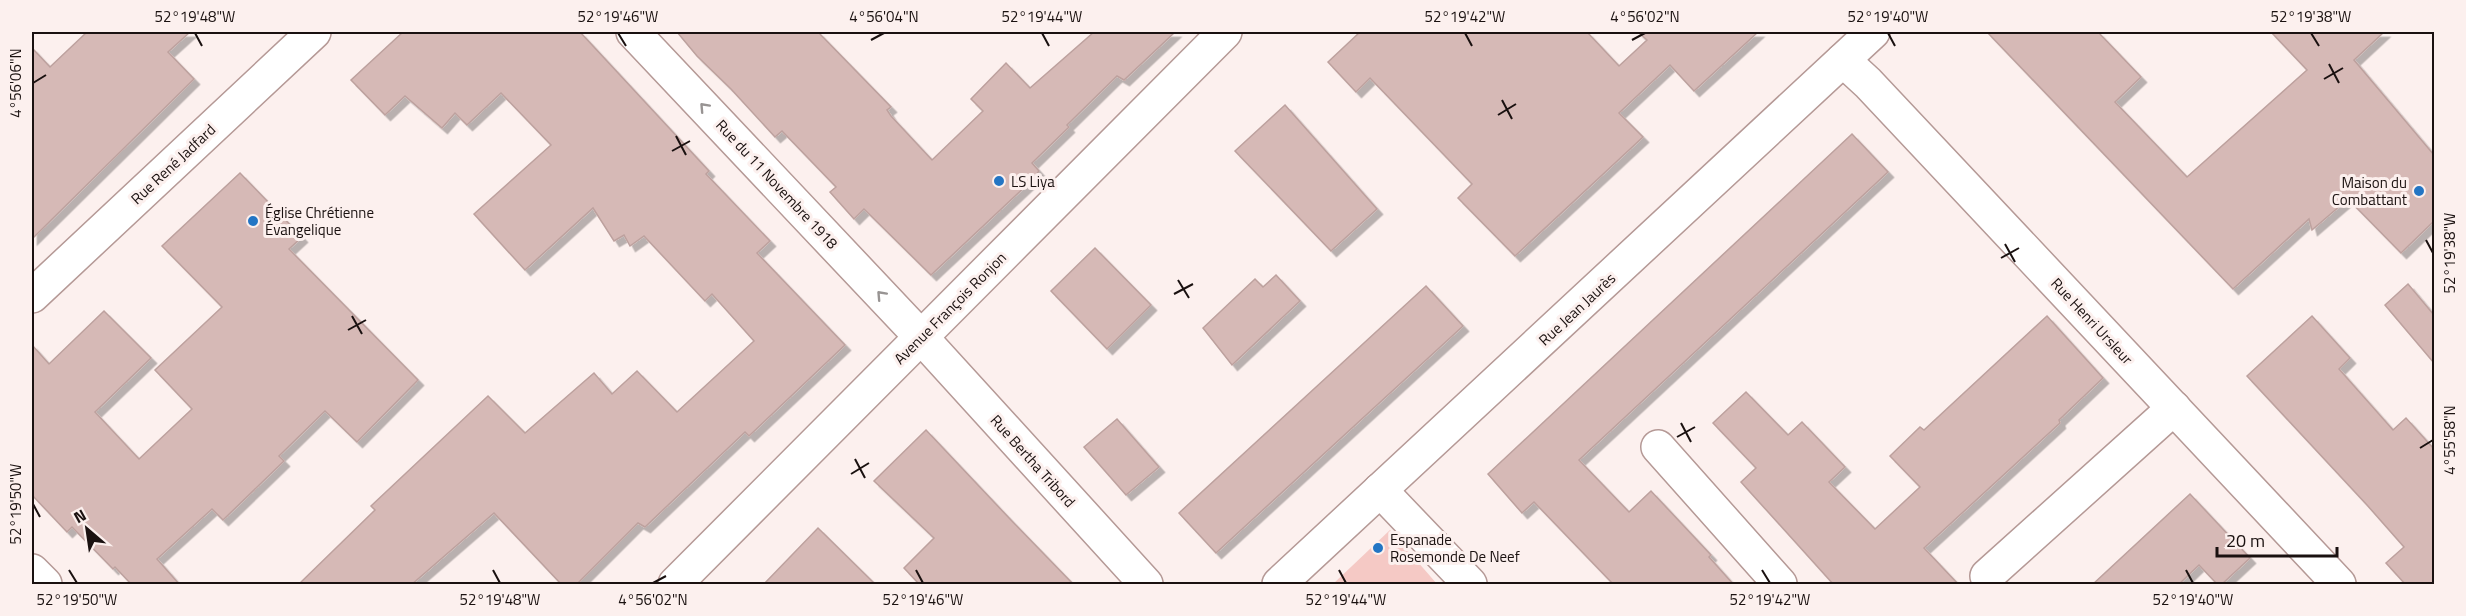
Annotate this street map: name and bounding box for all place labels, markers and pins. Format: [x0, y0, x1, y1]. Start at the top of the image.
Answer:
place label: LS Liya [1011, 170, 1055, 193]
place label: Maison du Combattant [2332, 171, 2408, 211]
marker: LS Liya [992, 174, 1006, 188]
marker: Maison du Combattant [2412, 184, 2426, 198]
place label: Église Chrétienne Évangelique [265, 201, 374, 241]
marker: Église Chrétienne Évangelique [246, 214, 260, 228]
place label: Espanade Rosemonde De Neef [1390, 528, 1520, 568]
marker: Espanade Rosemonde De Neef [1371, 541, 1385, 555]

